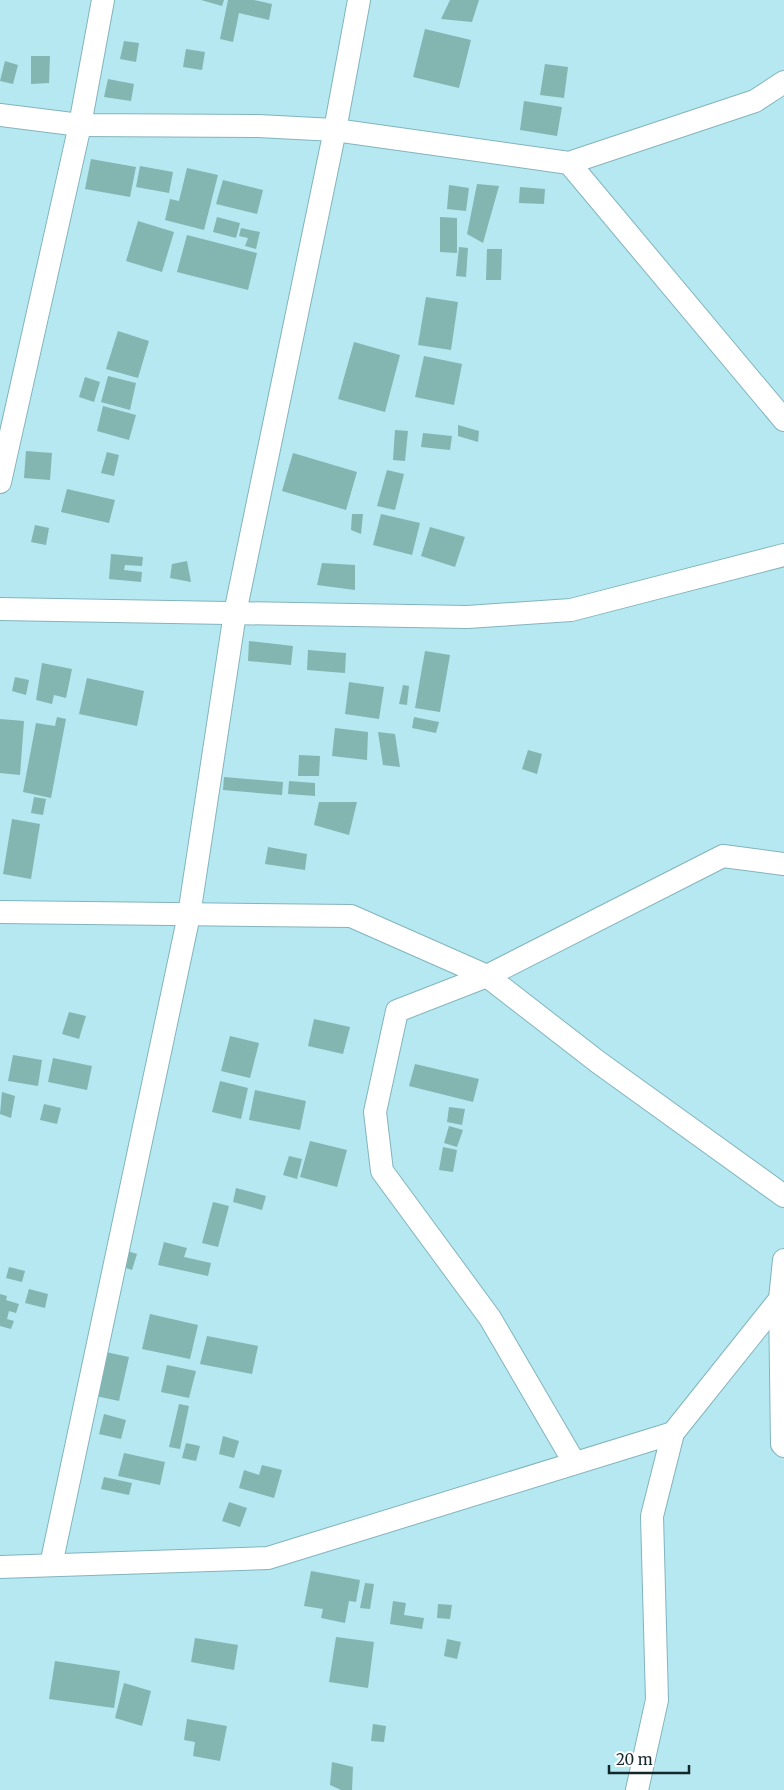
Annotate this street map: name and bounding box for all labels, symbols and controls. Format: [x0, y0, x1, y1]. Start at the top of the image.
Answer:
scale bar [609, 1742, 689, 1774]
text: 20 m [616, 1750, 653, 1769]

